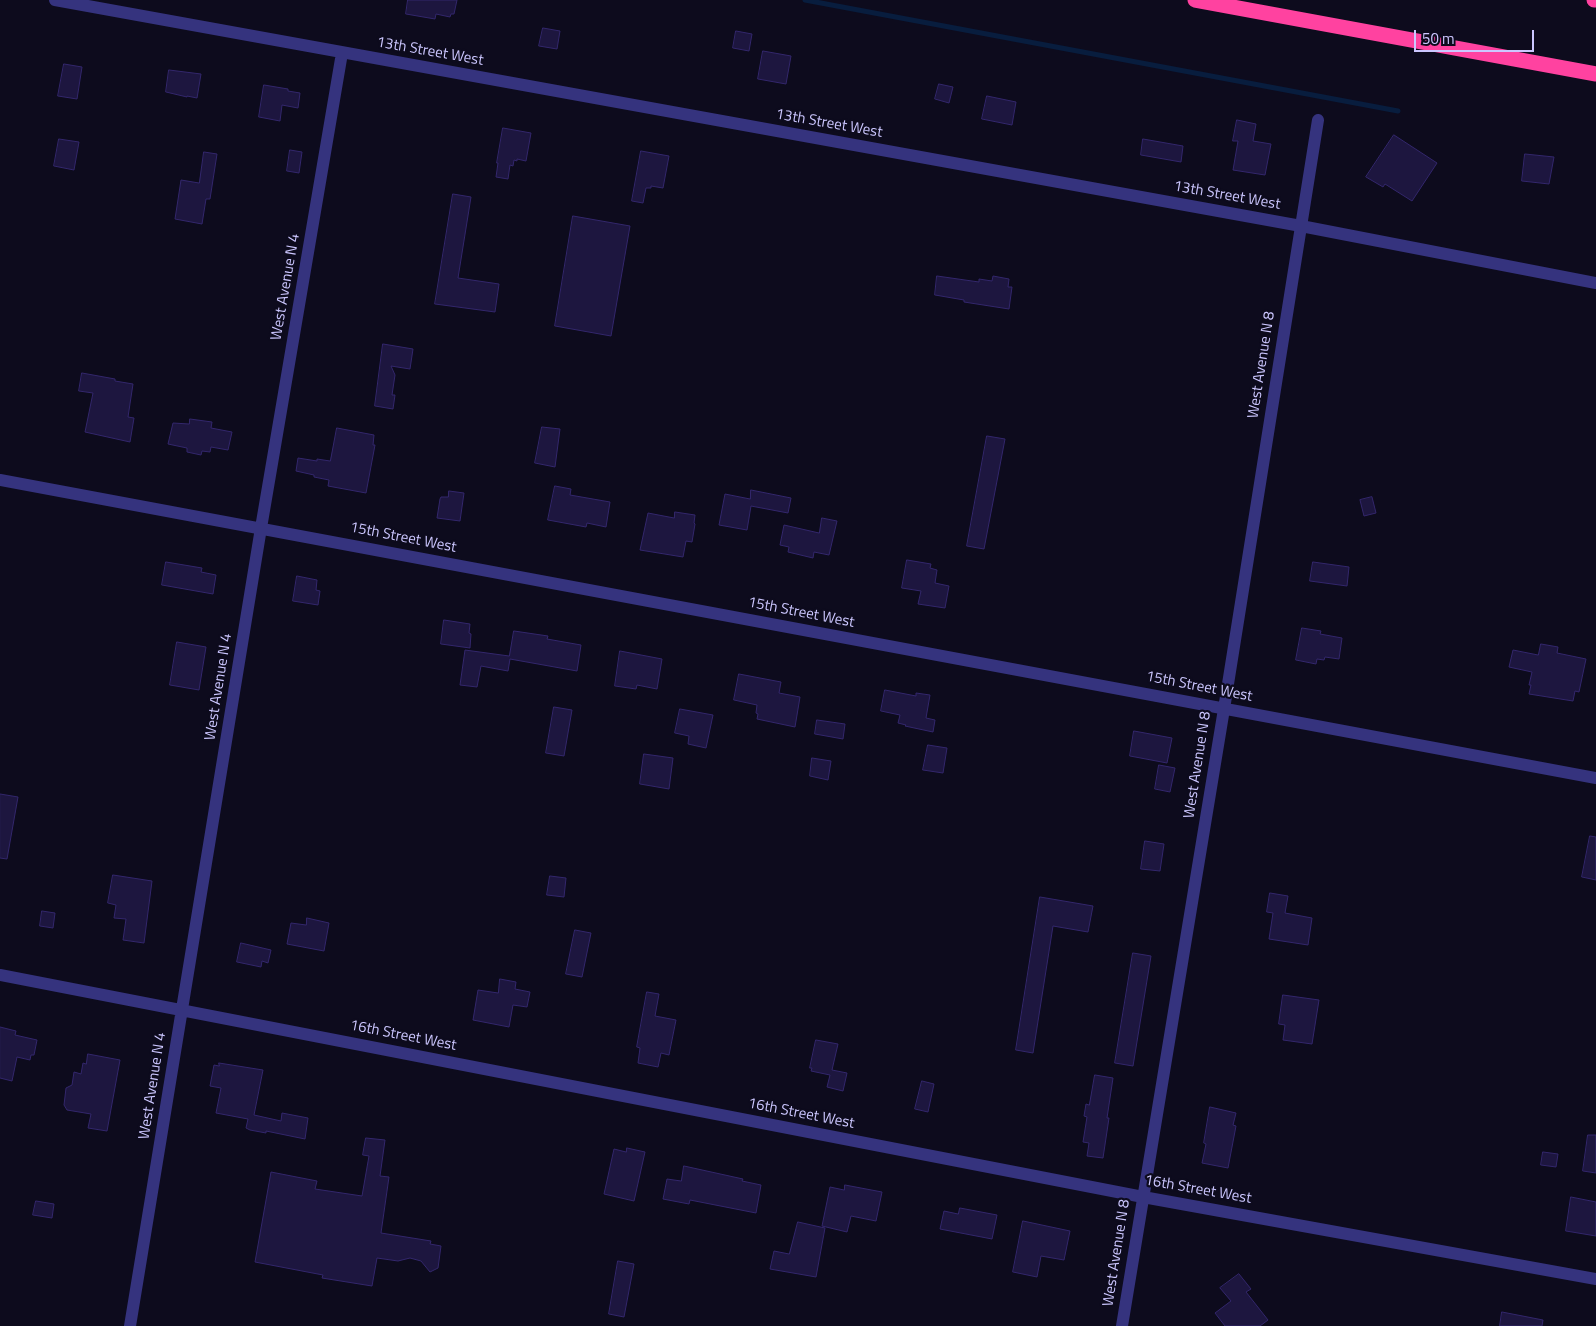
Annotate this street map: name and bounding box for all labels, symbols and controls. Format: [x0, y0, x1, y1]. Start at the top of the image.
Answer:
scale bar [1416, 20, 1536, 52]
text: 50 m [1422, 27, 1455, 50]
street label: 13th Street West [375, 34, 485, 70]
street label: 13th Street West [774, 106, 884, 142]
street label: 13th Street West [1172, 178, 1282, 214]
street label: West Avenue N 4 [268, 232, 304, 342]
street label: West Avenue N 8 [1245, 310, 1279, 420]
street label: 15th Street West [348, 519, 458, 557]
street label: 15th Street West [746, 594, 856, 632]
street label: West Avenue N 4 [202, 632, 236, 742]
street label: 15th Street West [1144, 668, 1254, 706]
street label: West Avenue N 8 [1181, 710, 1215, 820]
street label: 16th Street West [348, 1017, 458, 1055]
street label: West Avenue N 4 [136, 1031, 170, 1141]
street label: 16th Street West [746, 1095, 856, 1133]
street label: 16th Street West [1143, 1172, 1253, 1208]
street label: West Avenue N 8 [1100, 1198, 1134, 1308]

